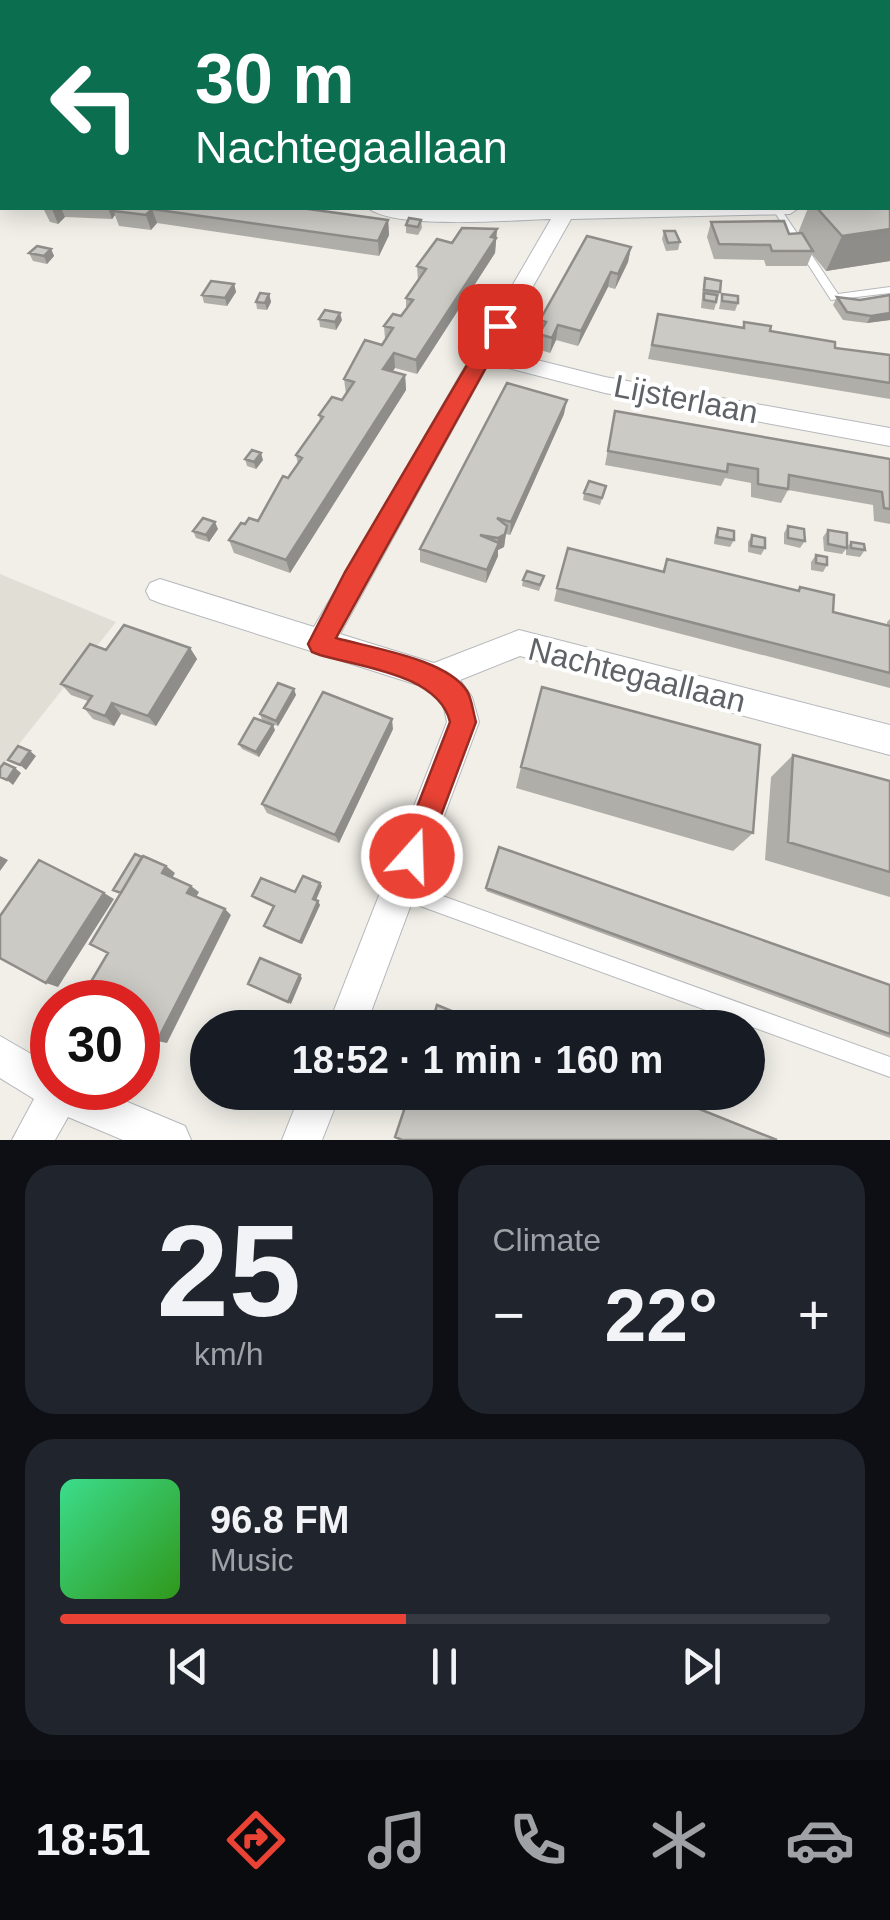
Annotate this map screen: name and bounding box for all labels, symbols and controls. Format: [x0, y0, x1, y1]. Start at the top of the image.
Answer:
icon: left [30, 40, 160, 170]
text: 30 m [195, 40, 355, 118]
text: Nachtegaallaan [195, 122, 508, 173]
pin [458, 284, 543, 369]
icon: arrive [473, 299, 528, 354]
street label: Lijsterlaan [611, 367, 761, 431]
street label: Nachtegaallaan [525, 631, 749, 719]
position arrow [360, 804, 464, 908]
speed limit sign: 30 [30, 980, 160, 1110]
text: 18:52 · 1 min · 160 m [292, 1039, 663, 1081]
text: 25 [156, 1198, 301, 1344]
text: Climate [493, 1222, 601, 1258]
text: 22° [605, 1273, 718, 1357]
text: − [493, 1284, 525, 1346]
text: + [798, 1284, 830, 1346]
text: km/h [194, 1336, 263, 1372]
text: 96.8 FM [210, 1499, 349, 1541]
text: Music [210, 1542, 294, 1578]
icon: previous [161, 1639, 216, 1694]
icon: pause [417, 1639, 472, 1694]
icon: next [674, 1639, 729, 1694]
icon: directions [221, 1805, 291, 1875]
icon: music [362, 1805, 432, 1875]
icon: phone [503, 1805, 573, 1875]
icon: climate [644, 1805, 714, 1875]
icon: car [785, 1805, 855, 1875]
text: 18:51 [35, 1814, 151, 1865]

